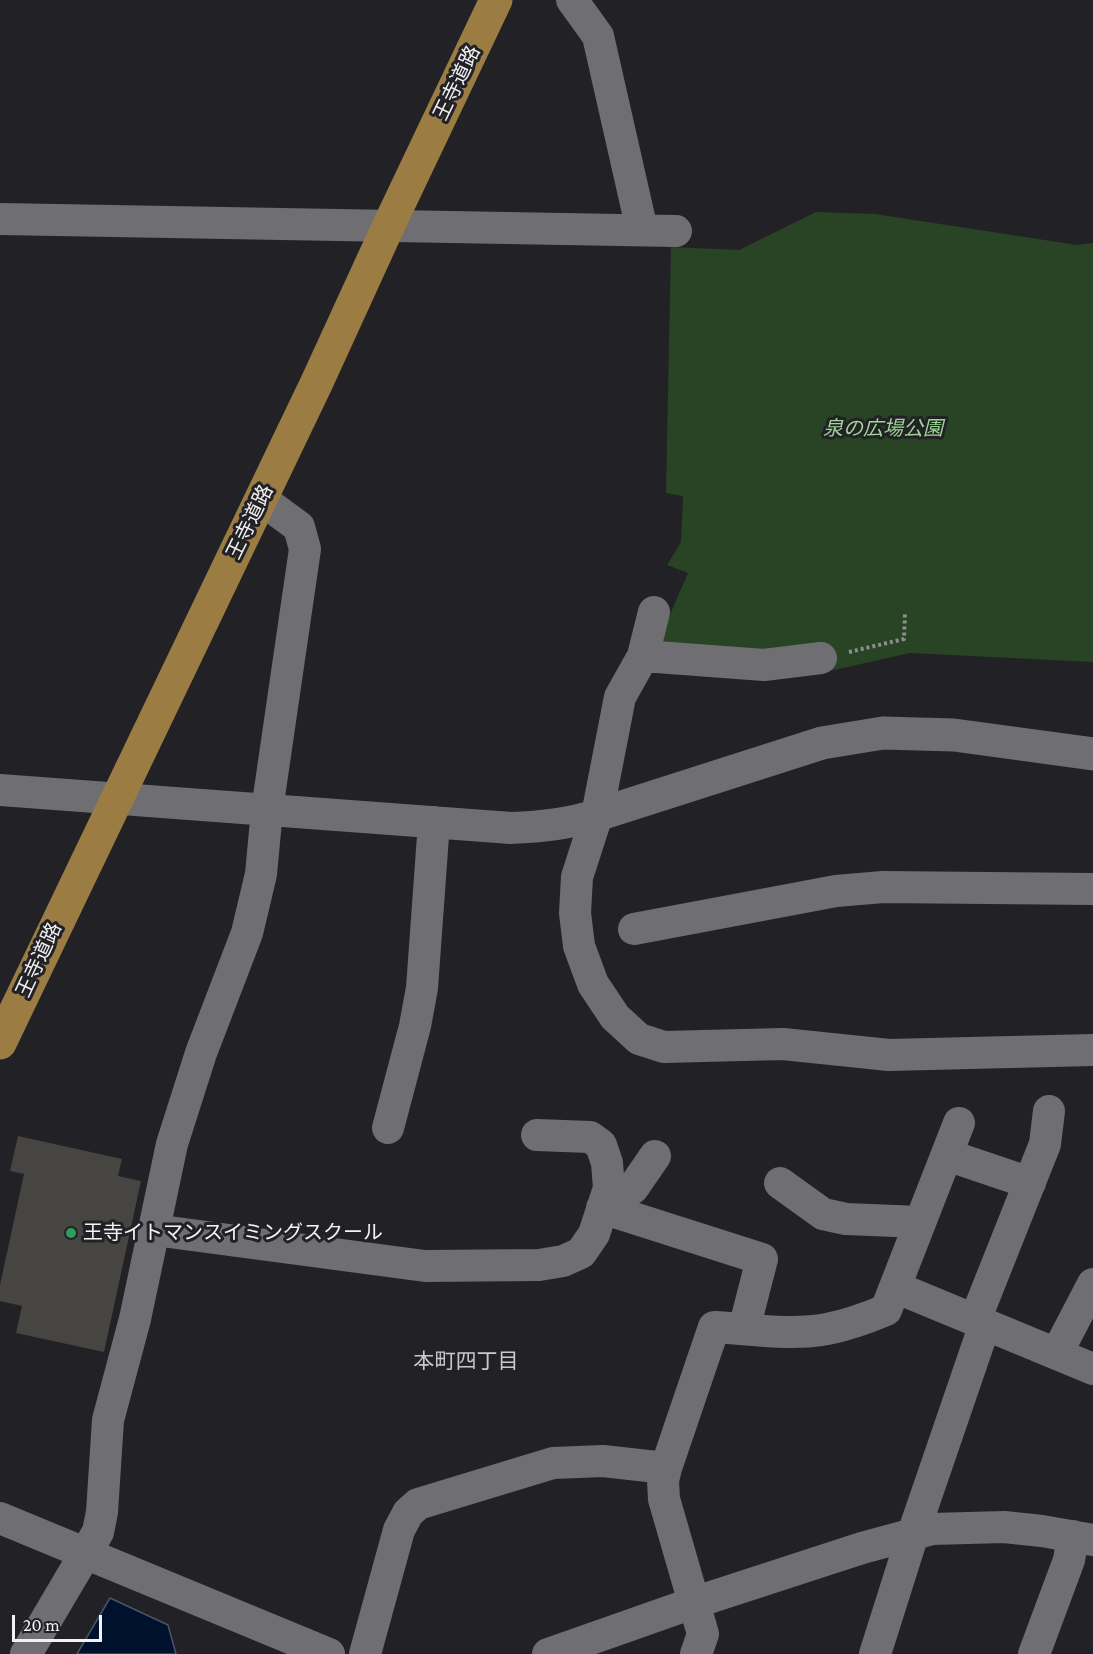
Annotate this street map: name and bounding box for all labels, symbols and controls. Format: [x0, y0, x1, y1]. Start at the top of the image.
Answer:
street label: 王寺道路 [429, 42, 485, 124]
park label: 泉の広場公園 [823, 417, 943, 441]
street label: 王寺道路 [222, 481, 278, 563]
street label: 王寺道路 [11, 919, 67, 1001]
place label: 王寺イトマンスイミングスクール [83, 1221, 383, 1245]
marker: 王寺イトマンスイミングスクール [64, 1226, 78, 1240]
district label: 本町四丁目 [414, 1349, 518, 1375]
scale bar [15, 1603, 105, 1641]
text: 20 m [23, 1615, 60, 1635]

